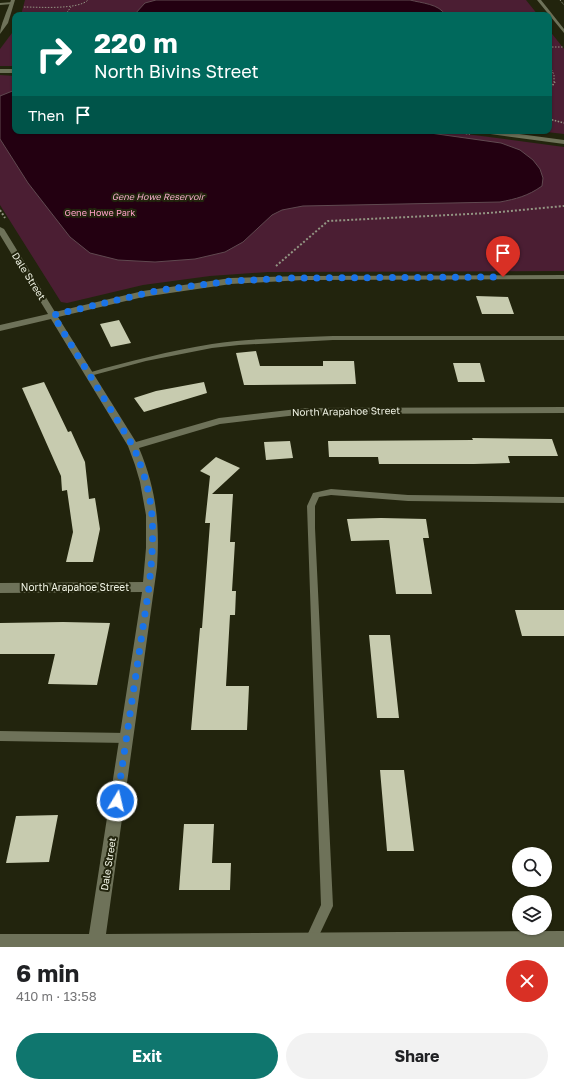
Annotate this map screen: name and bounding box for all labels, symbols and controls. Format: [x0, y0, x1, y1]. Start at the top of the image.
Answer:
text: 220 m [94, 26, 178, 59]
icon: right [28, 28, 80, 80]
text: North Bivins Street [94, 60, 259, 82]
icon: arrive [72, 104, 94, 126]
text: Then [28, 106, 64, 124]
water label: Gene Howe Reservoir [112, 191, 206, 202]
park label: Gene Howe Park [65, 207, 135, 218]
pin [486, 236, 520, 277]
icon: arrive [492, 242, 514, 264]
street label: Dale Street [10, 250, 48, 302]
street label: North Arapahoe Street [292, 404, 400, 418]
street label: North Arapahoe Street [21, 581, 129, 593]
position arrow [96, 780, 138, 822]
street label: Dale Street [98, 837, 118, 891]
map controls [512, 847, 552, 935]
button: search [512, 847, 552, 887]
button: layers [512, 895, 552, 935]
text: 6 min [16, 958, 79, 987]
button: close [506, 960, 548, 1002]
text: 410 m · 13:58 [16, 988, 97, 1004]
button: Exit [16, 1033, 278, 1079]
button: Share [286, 1033, 548, 1079]

